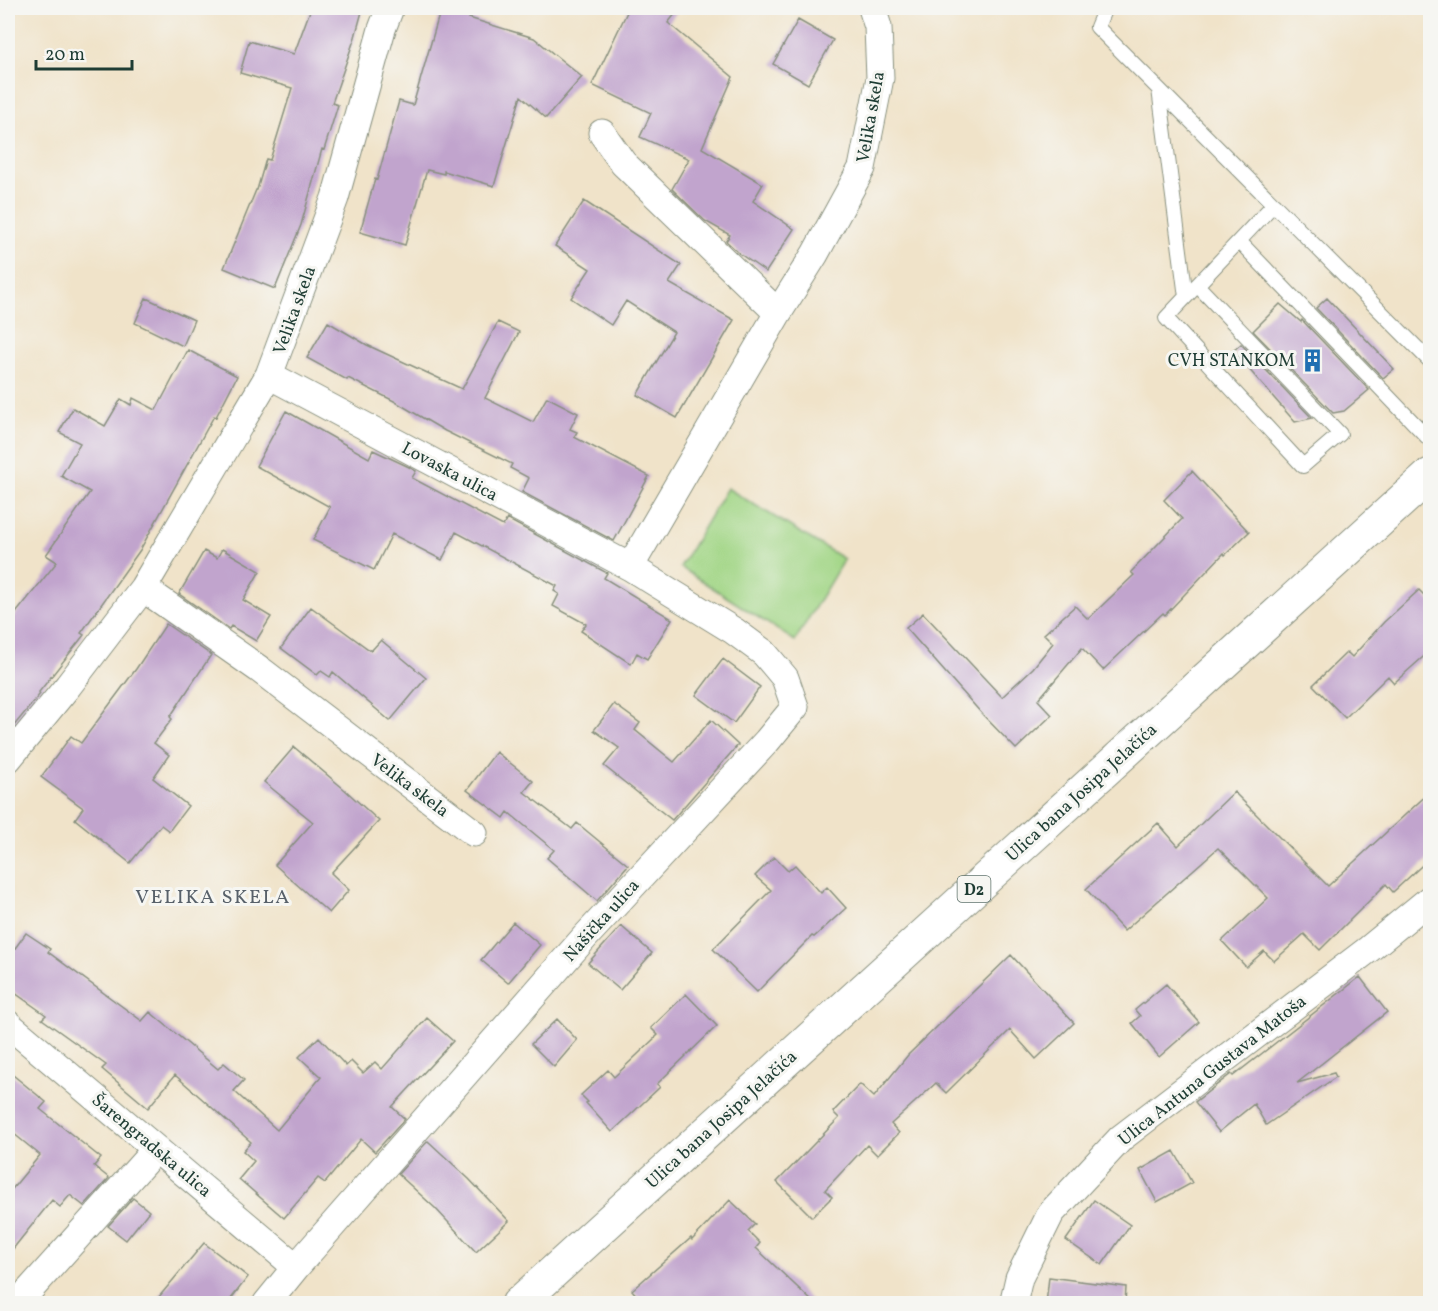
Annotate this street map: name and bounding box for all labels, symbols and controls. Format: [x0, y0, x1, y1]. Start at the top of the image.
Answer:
scale bar [36, 33, 132, 71]
text: 20 m [45, 43, 85, 68]
street label: Velika skela [851, 70, 892, 165]
street label: Velika skela [268, 263, 323, 358]
building icon: CVH STANKOM [1300, 347, 1326, 373]
place label: CVH STANKOM [1168, 349, 1295, 374]
street label: Lovaska ulica [397, 436, 502, 508]
street label: Ulica bana Josipa Jelačića [1001, 718, 1163, 868]
street label: Velika skela [365, 748, 454, 824]
street label: Našička ulica [558, 874, 646, 968]
road number: D2 [958, 876, 990, 902]
district label: VELIKA SKELA [135, 884, 291, 912]
street label: Ulica Antuna Gustava Matoša [1114, 990, 1312, 1153]
street label: Ulica bana Josipa Jelačića [641, 1045, 803, 1195]
street label: Šarengradska ulica [86, 1088, 216, 1204]

